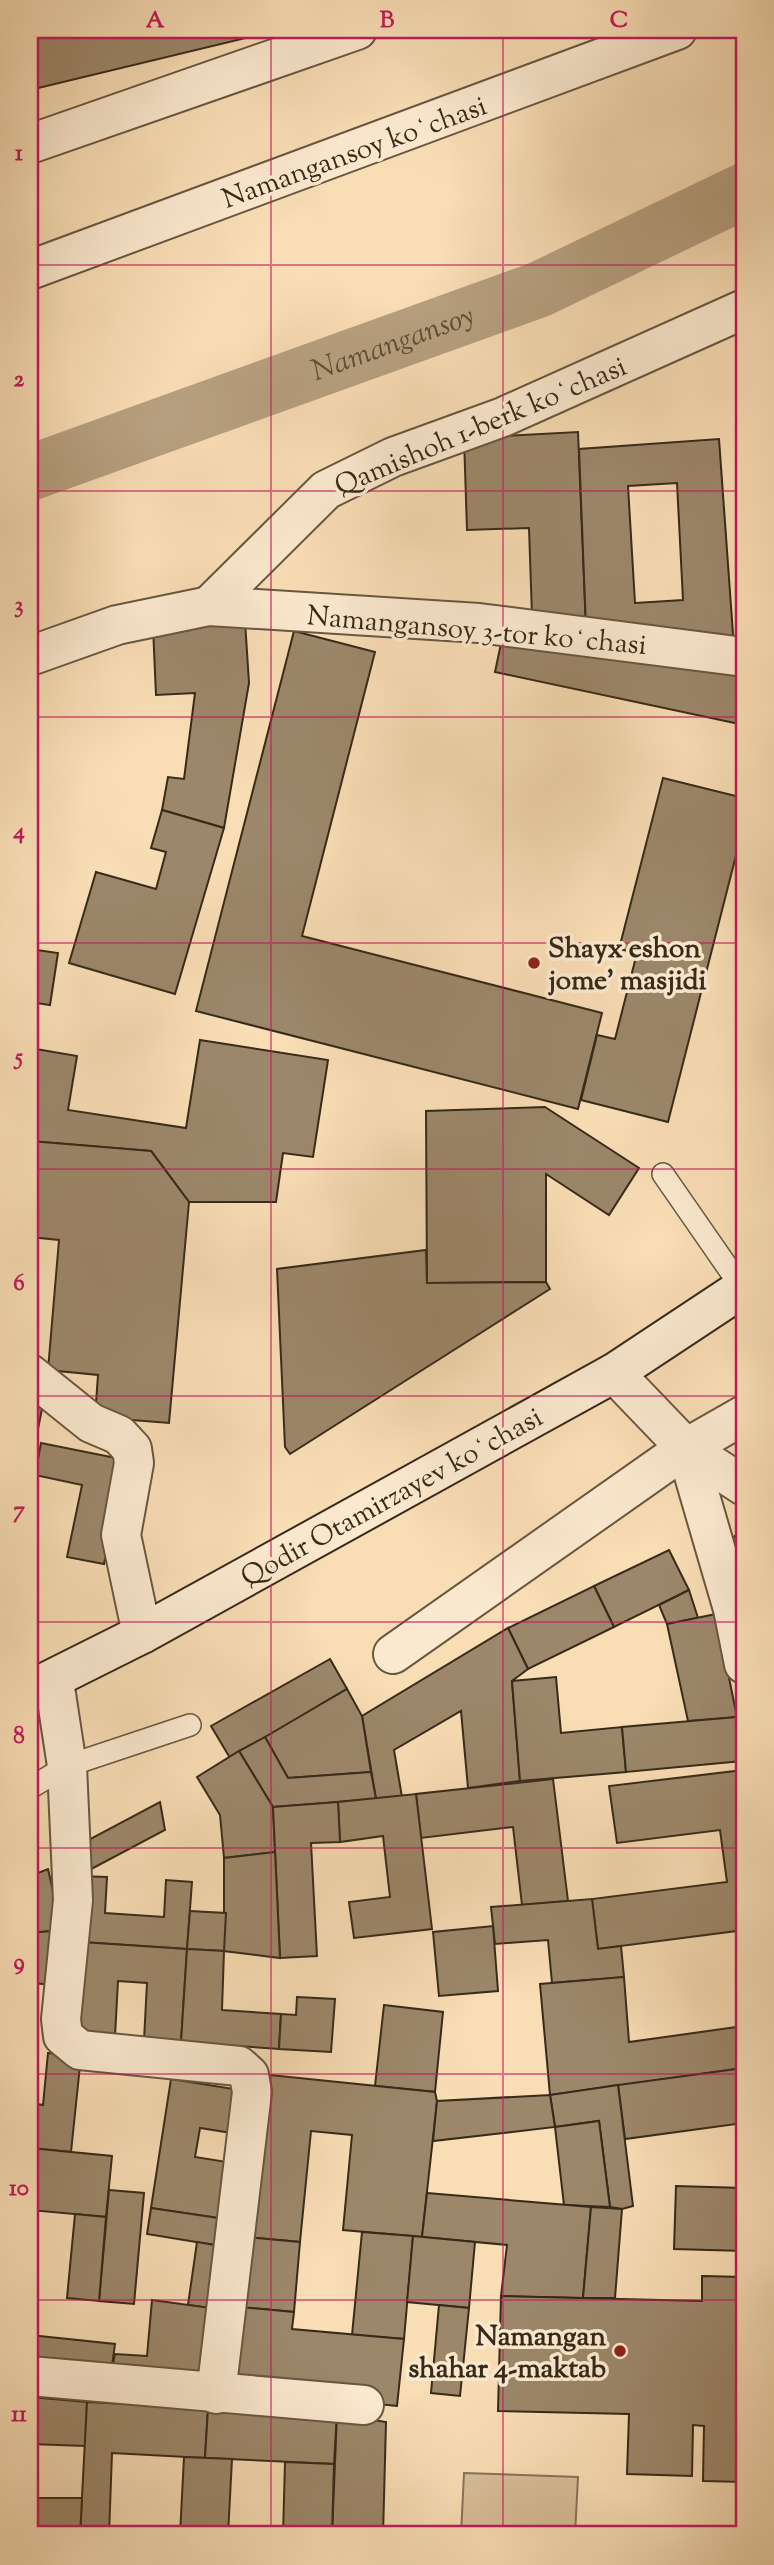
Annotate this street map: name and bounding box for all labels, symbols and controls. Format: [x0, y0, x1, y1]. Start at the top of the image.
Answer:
text: A [146, 5, 165, 38]
text: B [380, 5, 395, 38]
text: C [610, 5, 628, 38]
street label: Namangansoy koʻchasi [217, 87, 493, 220]
text: 1 [15, 138, 23, 171]
water label: Namangansoy [306, 296, 480, 394]
street label: Qamishoh 1-berk koʻchasi [329, 348, 633, 507]
text: 2 [14, 364, 25, 397]
text: 3 [14, 590, 24, 623]
street label: Namangansoy 3-tor koʻchasi [305, 597, 648, 667]
text: 4 [12, 816, 25, 849]
place label: Shayx eshon jome’ masjidi [548, 930, 707, 1002]
marker: Shayx eshon jome’ masjidi [526, 955, 542, 971]
text: 5 [13, 1042, 23, 1075]
text: 6 [13, 1268, 25, 1301]
street label: Qodir Otamirzayev koʻchasi [234, 1399, 551, 1598]
text: 7 [13, 1495, 25, 1528]
text: 8 [13, 1721, 25, 1754]
text: 9 [13, 1947, 25, 1980]
text: 10 [9, 2173, 29, 2206]
place label: Namangan shahar 4-maktab [408, 2318, 606, 2390]
marker: Namangan shahar 4-maktab [612, 2343, 628, 2359]
text: 11 [11, 2399, 27, 2432]

